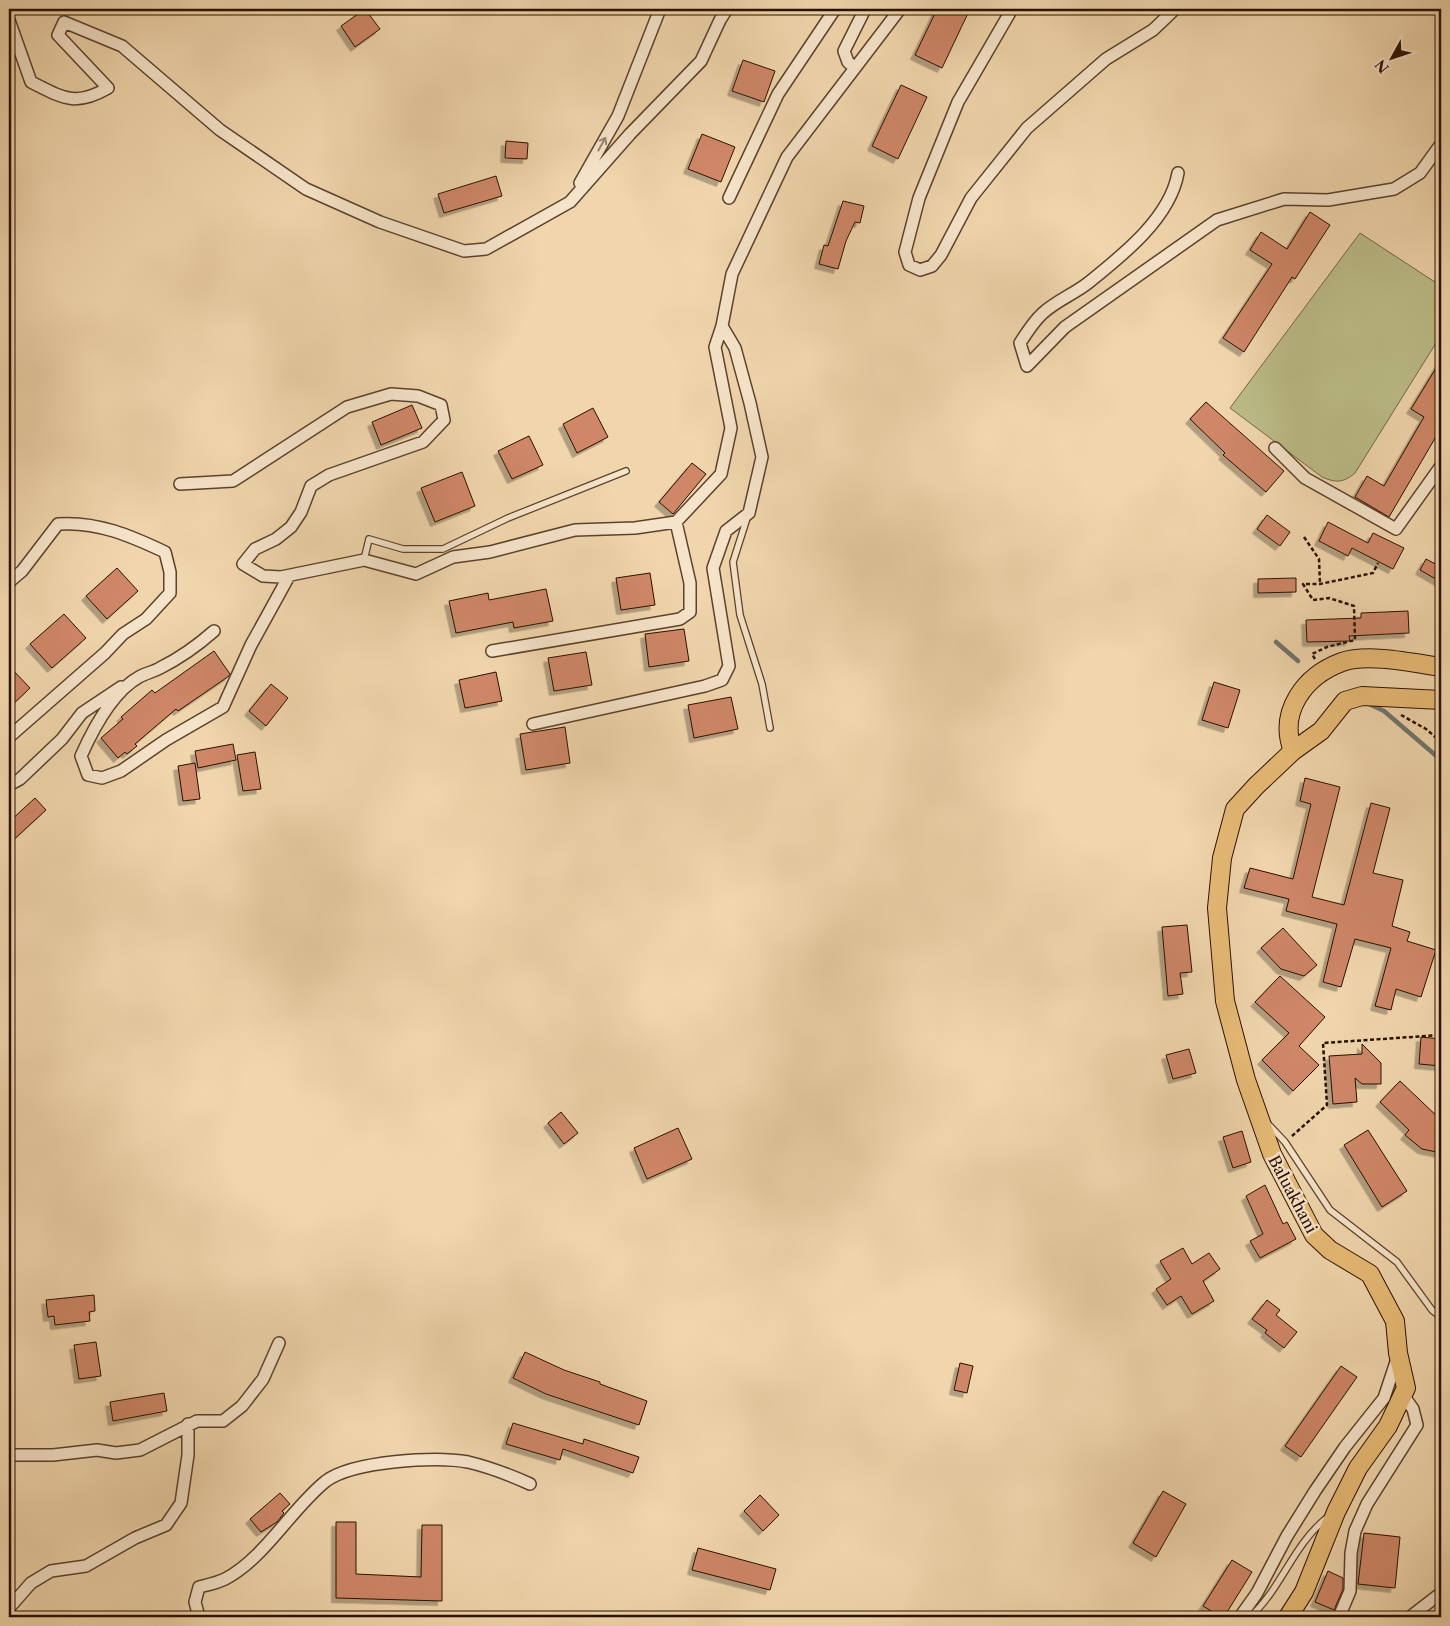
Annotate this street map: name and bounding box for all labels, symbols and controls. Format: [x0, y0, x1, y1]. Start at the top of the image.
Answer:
north arrow [1368, 32, 1418, 82]
text: N [1371, 56, 1393, 77]
one-way arrow [598, 137, 607, 152]
street label: Baluakhani [1264, 1152, 1322, 1236]

